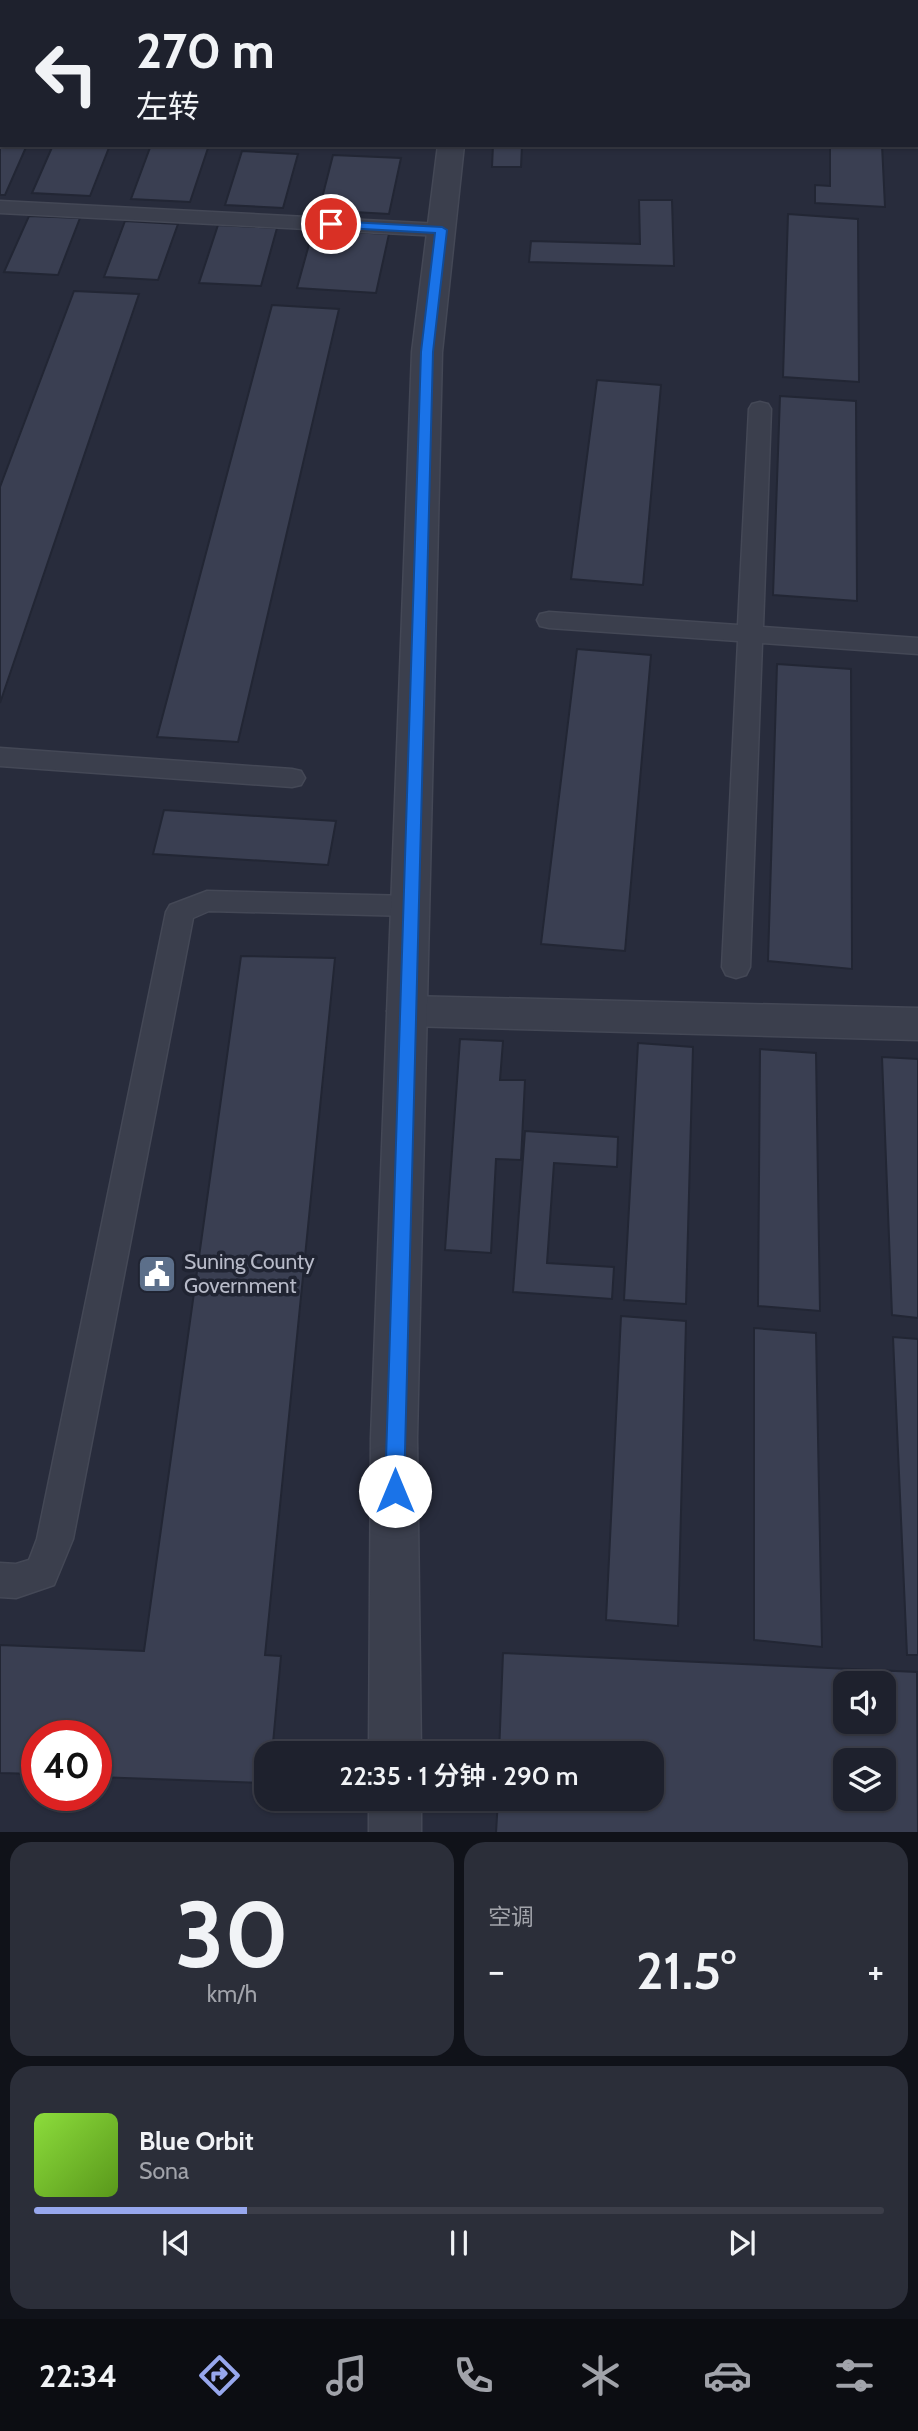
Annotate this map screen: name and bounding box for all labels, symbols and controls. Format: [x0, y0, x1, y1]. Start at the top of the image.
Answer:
text: 270 m [136, 21, 275, 80]
icon: left [21, 28, 112, 119]
text: 左转 [136, 87, 200, 126]
pin [301, 194, 361, 254]
icon: arrive [312, 205, 350, 243]
place label: Suning County Government [184, 1249, 315, 1298]
public building icon: Suning County Government [136, 1253, 178, 1295]
position arrow [358, 1454, 432, 1528]
map controls [833, 1671, 896, 1811]
button: sound [833, 1671, 896, 1734]
speed limit sign: 40 [21, 1720, 112, 1811]
button: layers [833, 1748, 896, 1811]
text: 22:35 · 1 分钟 · 290 m [340, 1760, 578, 1792]
text: 30 [175, 1879, 289, 1990]
text: 空调 [488, 1903, 534, 1931]
text: 21.5° [636, 1939, 736, 2002]
text: − [488, 1947, 505, 1994]
text: + [867, 1947, 884, 1994]
text: km/h [207, 1980, 257, 2008]
text: Blue Orbit [139, 2125, 254, 2157]
text: Sona [139, 2157, 189, 2185]
icon: previous [157, 2224, 195, 2262]
icon: pause [440, 2224, 478, 2262]
icon: next [723, 2224, 761, 2262]
icon: directions [195, 2351, 244, 2400]
icon: music [322, 2351, 371, 2400]
icon: phone [449, 2351, 498, 2400]
icon: climate [576, 2351, 625, 2400]
icon: car [703, 2351, 752, 2400]
icon: filters [830, 2351, 879, 2400]
text: 22:34 [39, 2356, 117, 2395]

